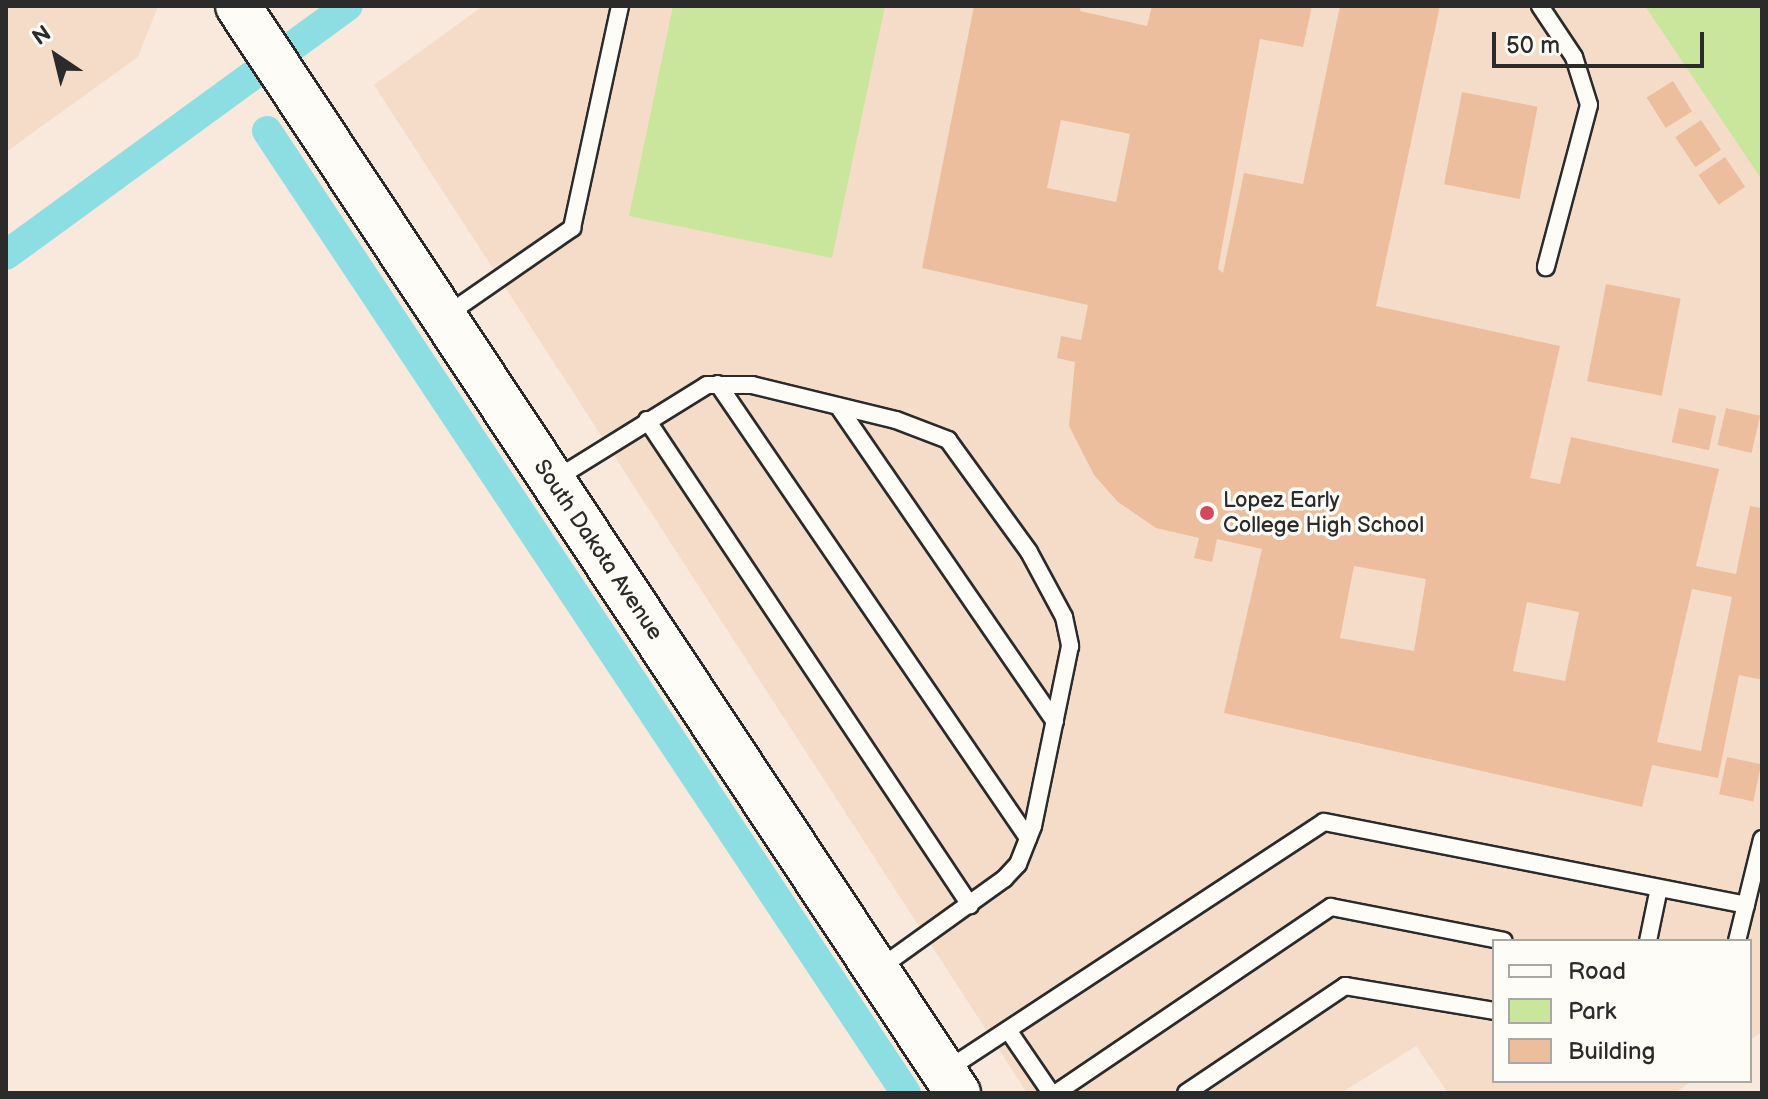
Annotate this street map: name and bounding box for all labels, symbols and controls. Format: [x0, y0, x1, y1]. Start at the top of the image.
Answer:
north arrow [16, 16, 96, 96]
scale bar [1496, 16, 1708, 66]
text: N [27, 20, 56, 52]
text: 50 m [1506, 31, 1560, 60]
street label: South Dakota Avenue [528, 455, 668, 645]
place label: Lopez Early College High School [1223, 487, 1425, 538]
marker: Lopez Early College High School [1198, 504, 1216, 522]
legend [1492, 939, 1752, 1083]
text: Road [1568, 957, 1626, 986]
text: Park [1568, 997, 1616, 1026]
text: Building [1568, 1037, 1655, 1066]

